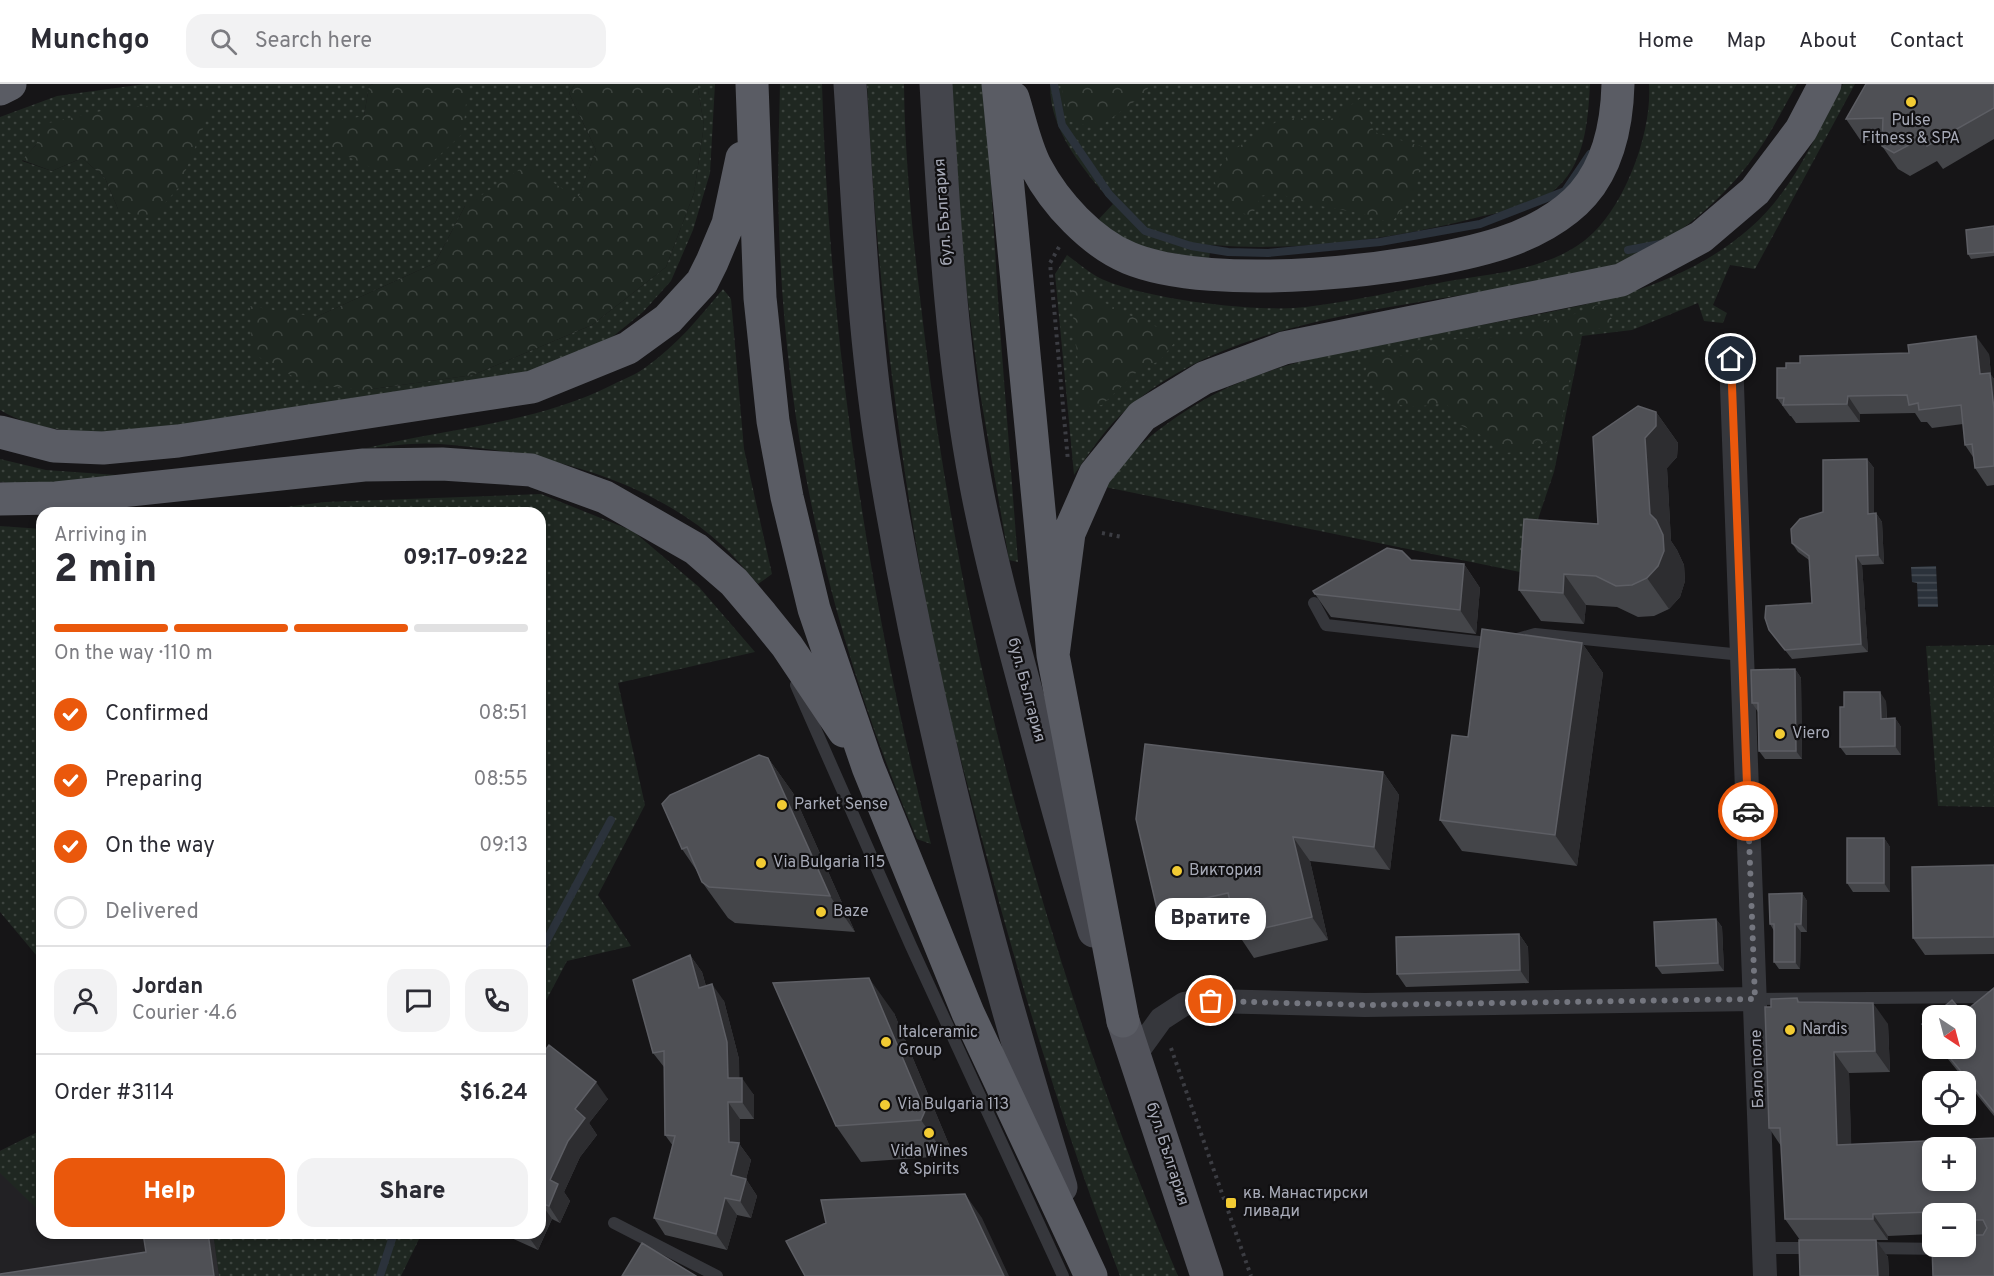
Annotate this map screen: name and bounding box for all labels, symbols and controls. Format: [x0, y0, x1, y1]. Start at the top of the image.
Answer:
search box [186, 14, 606, 68]
text: Munchgo [30, 23, 150, 59]
icon: search [207, 25, 240, 58]
text: Search here [255, 28, 372, 55]
text: Home [1638, 28, 1694, 55]
text: Map [1727, 28, 1766, 55]
text: About [1799, 28, 1857, 55]
text: Contact [1890, 28, 1964, 55]
marker: Pulse Fitness & SPA [1904, 95, 1918, 109]
place label: Pulse Fitness & SPA [1862, 111, 1960, 149]
street label: бул. България [930, 158, 958, 266]
pin [1705, 333, 1756, 384]
icon: home [1714, 342, 1747, 375]
text: Arriving in [54, 523, 147, 549]
text: 09:17–09:22 [403, 545, 528, 572]
text: 2 min [54, 547, 157, 596]
street label: бул. България [1002, 636, 1050, 744]
text: On the way · 110 m [54, 641, 213, 667]
icon: check [54, 698, 87, 731]
text: Confirmed [105, 701, 209, 728]
text: 08:51 [479, 701, 528, 727]
place label: Viero [1792, 724, 1830, 744]
marker: Viero [1773, 727, 1787, 741]
icon: check [54, 764, 87, 797]
text: Preparing [105, 767, 203, 794]
text: 08:55 [474, 767, 528, 793]
courier [1718, 781, 1778, 841]
place label: Parket Sense [794, 795, 888, 815]
icon: car [1732, 795, 1765, 828]
marker: Parket Sense [775, 798, 789, 812]
icon: check [54, 830, 87, 863]
text: On the way [105, 833, 215, 860]
text: 09:13 [479, 833, 528, 859]
place label: Via Bulgaria 115 [773, 853, 885, 873]
marker: Via Bulgaria 115 [754, 856, 768, 870]
place label: Виктория [1189, 861, 1262, 881]
marker: Виктория [1170, 864, 1184, 878]
text: Delivered [105, 899, 199, 926]
callout: Вратите [1156, 899, 1266, 941]
place label: Baze [833, 902, 869, 922]
marker: Baze [814, 905, 828, 919]
text: Вратите [1170, 906, 1251, 932]
button: person [54, 969, 117, 1032]
button: chat [387, 969, 450, 1032]
button: phone [465, 969, 528, 1032]
text: Jordan [132, 974, 203, 1001]
pin [1185, 975, 1236, 1026]
icon: bag [1194, 984, 1227, 1017]
text: Courier · 4.6 [132, 1001, 237, 1027]
north arrow [1922, 1005, 1976, 1059]
map controls [1922, 1005, 1976, 1257]
place label: Nardis [1802, 1020, 1848, 1040]
place label: Italceramic Group [898, 1023, 978, 1061]
marker: Nardis [1783, 1023, 1797, 1037]
street label: Бяло поле [1747, 1029, 1769, 1109]
marker: Italceramic Group [879, 1035, 893, 1049]
button: locate [1922, 1071, 1976, 1125]
text: Order #3114 [54, 1080, 174, 1107]
text: $16.24 [459, 1080, 528, 1107]
place label: Via Bulgaria 113 [897, 1095, 1009, 1115]
marker: Via Bulgaria 113 [878, 1098, 892, 1112]
street label: бул. България [1141, 1100, 1193, 1208]
marker: Vida Wines & Spirits [922, 1126, 936, 1140]
button: + [1922, 1137, 1976, 1191]
place label: Vida Wines & Spirits [890, 1142, 968, 1180]
button: Help [54, 1158, 285, 1227]
button: Share [297, 1158, 528, 1227]
place label: кв. Манастирски ливади [1243, 1184, 1368, 1222]
marker: кв. Манастирски ливади [1224, 1196, 1238, 1210]
button: − [1922, 1203, 1976, 1257]

